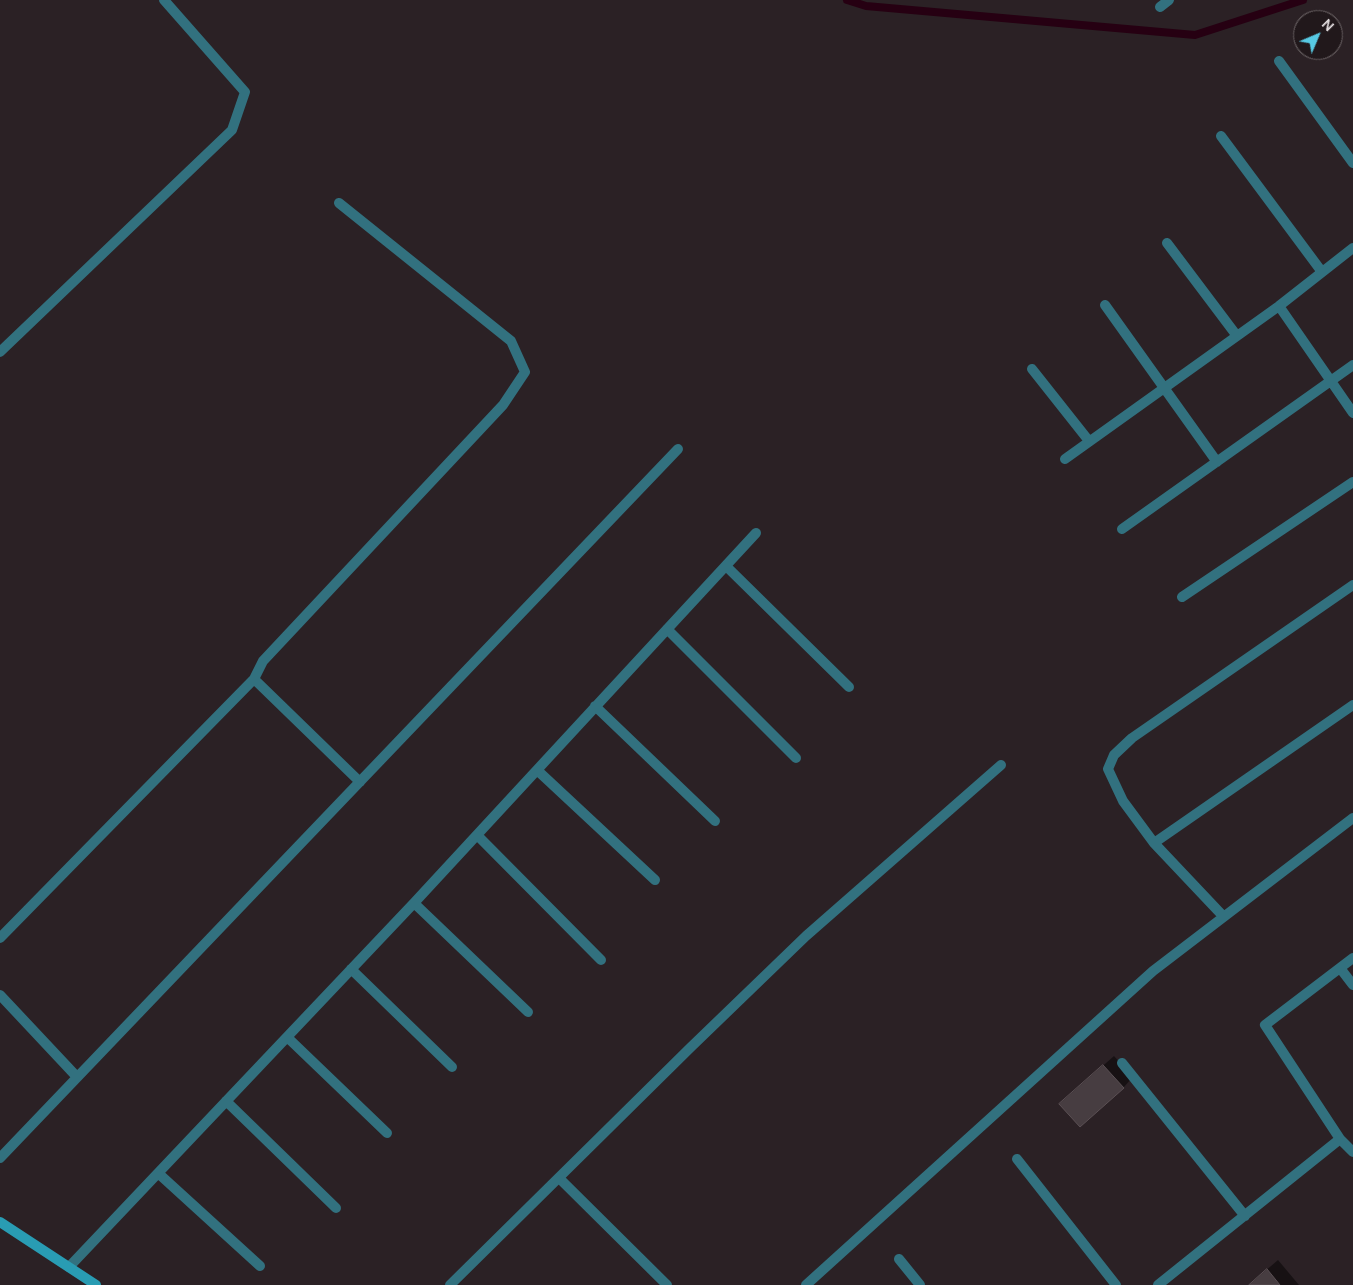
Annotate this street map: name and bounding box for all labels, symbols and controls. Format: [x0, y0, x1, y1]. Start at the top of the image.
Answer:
north arrow [1293, 10, 1343, 60]
text: N [1318, 14, 1339, 35]

